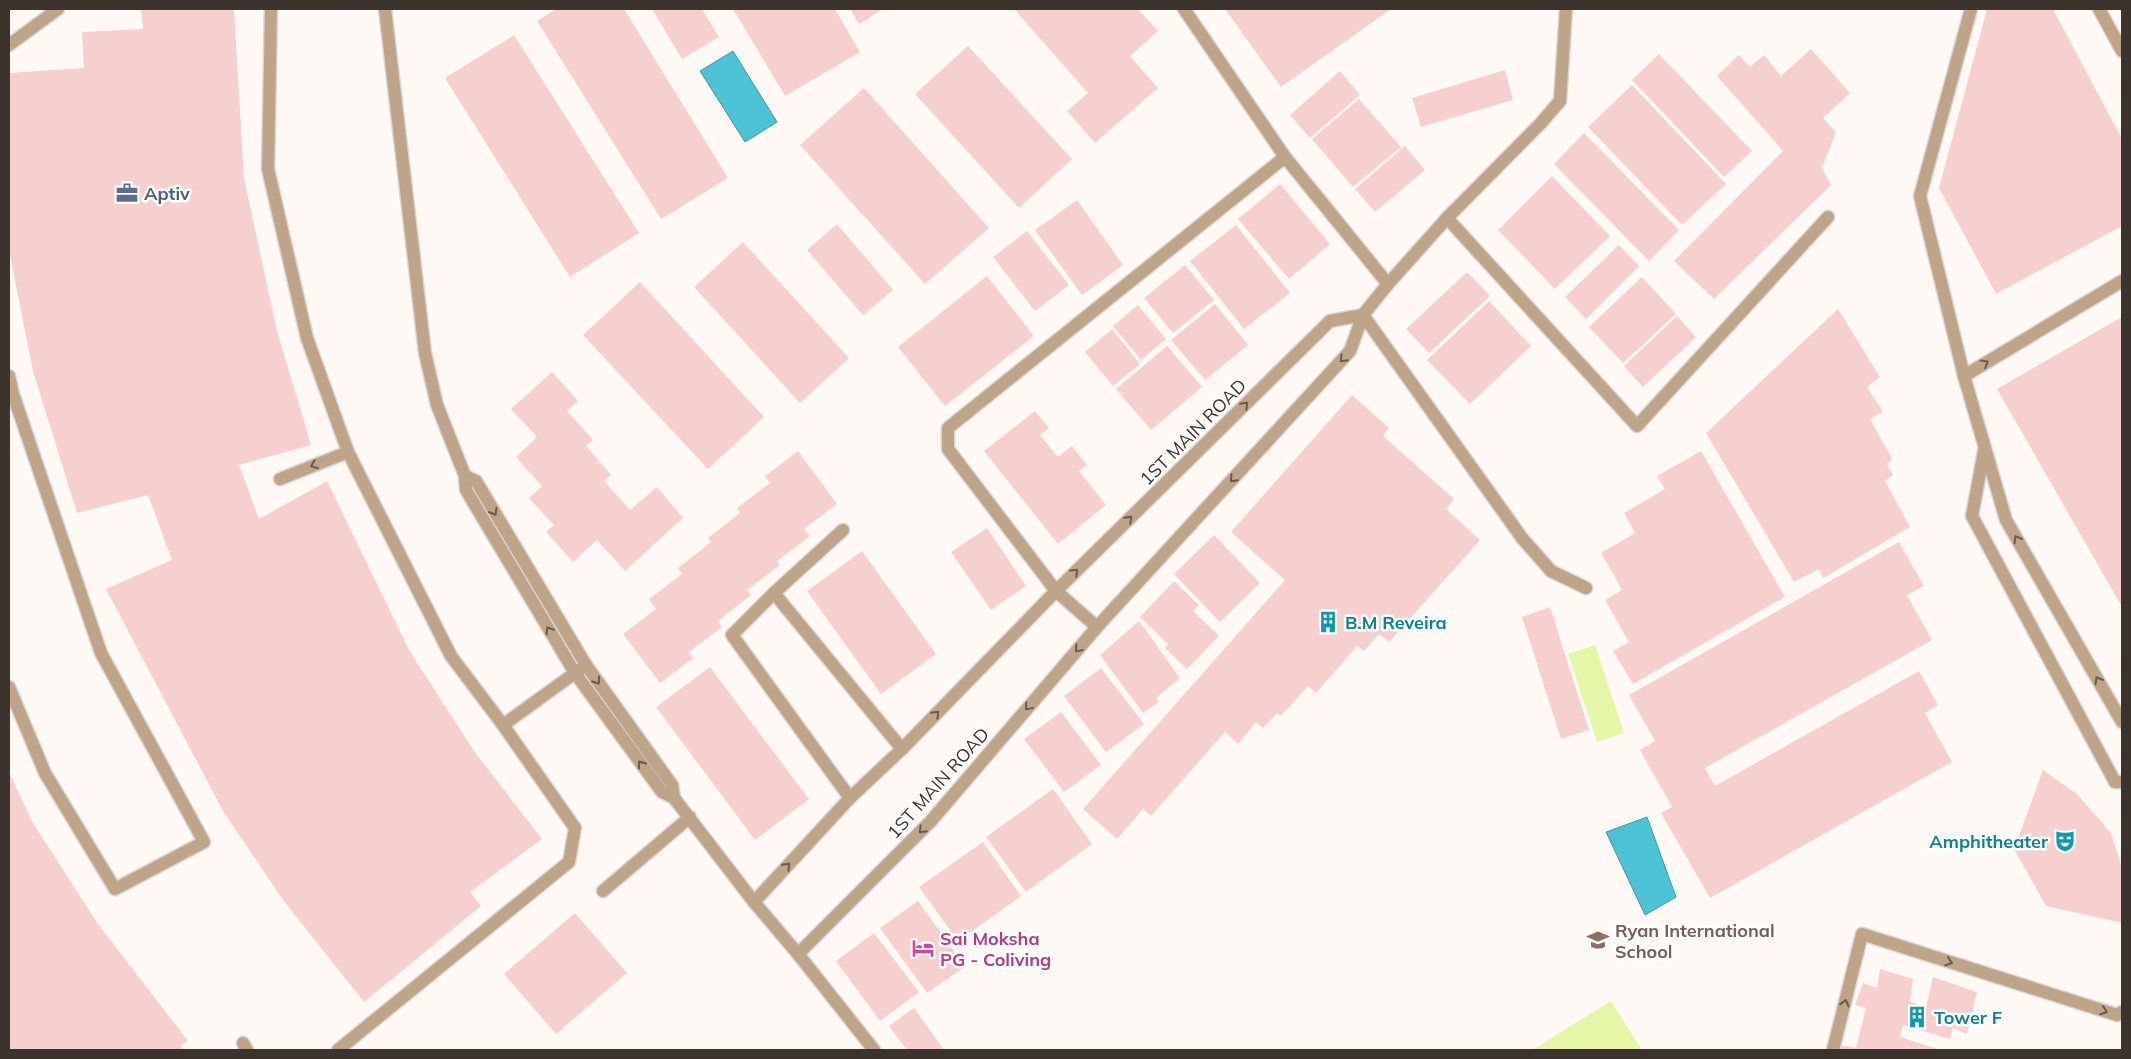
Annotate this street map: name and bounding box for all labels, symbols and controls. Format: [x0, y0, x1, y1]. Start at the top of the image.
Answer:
office icon: Aptiv [114, 180, 140, 206]
place label: Aptiv [144, 182, 190, 205]
one-way arrow [1340, 353, 1349, 362]
one-way arrow [1980, 360, 1989, 370]
street label: 1ST MAIN ROAD [1135, 374, 1251, 490]
one-way arrow [1239, 402, 1248, 411]
one-way arrow [310, 459, 319, 470]
one-way arrow [1230, 473, 1239, 482]
one-way arrow [488, 507, 498, 516]
one-way arrow [1124, 516, 1133, 525]
one-way arrow [2013, 536, 2023, 545]
one-way arrow [1070, 569, 1079, 578]
building icon: B.M Reveira [1315, 609, 1341, 635]
place label: B.M Reveira [1345, 611, 1447, 634]
one-way arrow [545, 627, 555, 636]
one-way arrow [1075, 643, 1084, 652]
one-way arrow [591, 675, 600, 685]
one-way arrow [2094, 677, 2104, 686]
one-way arrow [1025, 702, 1034, 711]
one-way arrow [931, 711, 940, 720]
street label: 1ST MAIN ROAD [882, 723, 994, 843]
one-way arrow [638, 760, 647, 770]
one-way arrow [919, 824, 928, 833]
theatre icon: Amphitheater [2052, 828, 2078, 854]
place label: Amphitheater [1929, 830, 2049, 853]
one-way arrow [781, 863, 790, 872]
place label: Ryan International School [1615, 919, 1775, 963]
place label: Sai Moksha PG - Coliving [940, 927, 1051, 971]
school or university icon: Ryan International School [1585, 927, 1611, 953]
hotel icon: Sai Moksha PG - Coliving [910, 935, 936, 961]
one-way arrow [1944, 956, 1953, 966]
one-way arrow [1839, 999, 1849, 1007]
building icon: Tower F [1904, 1004, 1930, 1030]
one-way arrow [2099, 1005, 2108, 1015]
place label: Tower F [1934, 1006, 2002, 1029]

